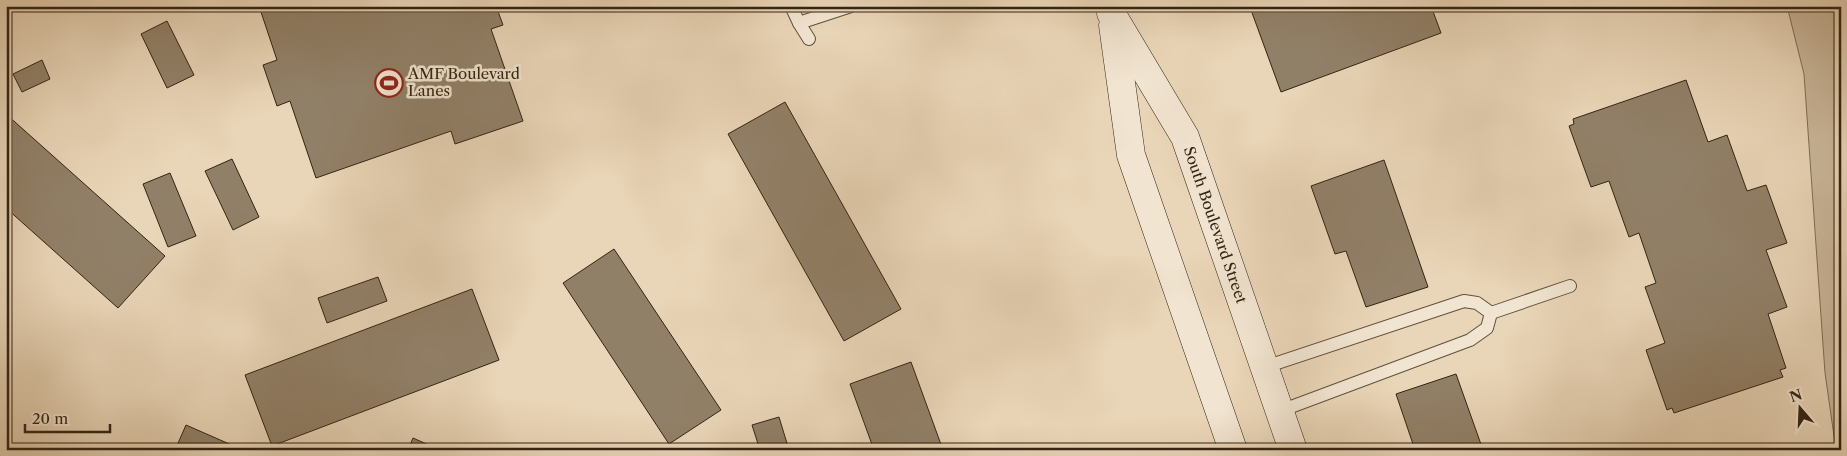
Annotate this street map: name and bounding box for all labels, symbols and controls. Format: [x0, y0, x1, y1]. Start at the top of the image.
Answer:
place label: AMF Boulevard Lanes [407, 64, 520, 100]
sports icon: AMF Boulevard Lanes [374, 68, 404, 98]
street label: South Boulevard Street [1180, 144, 1252, 307]
north arrow [1774, 384, 1824, 434]
text: N [1787, 385, 1804, 406]
scale bar [25, 401, 110, 433]
text: 20 m [32, 409, 68, 428]

